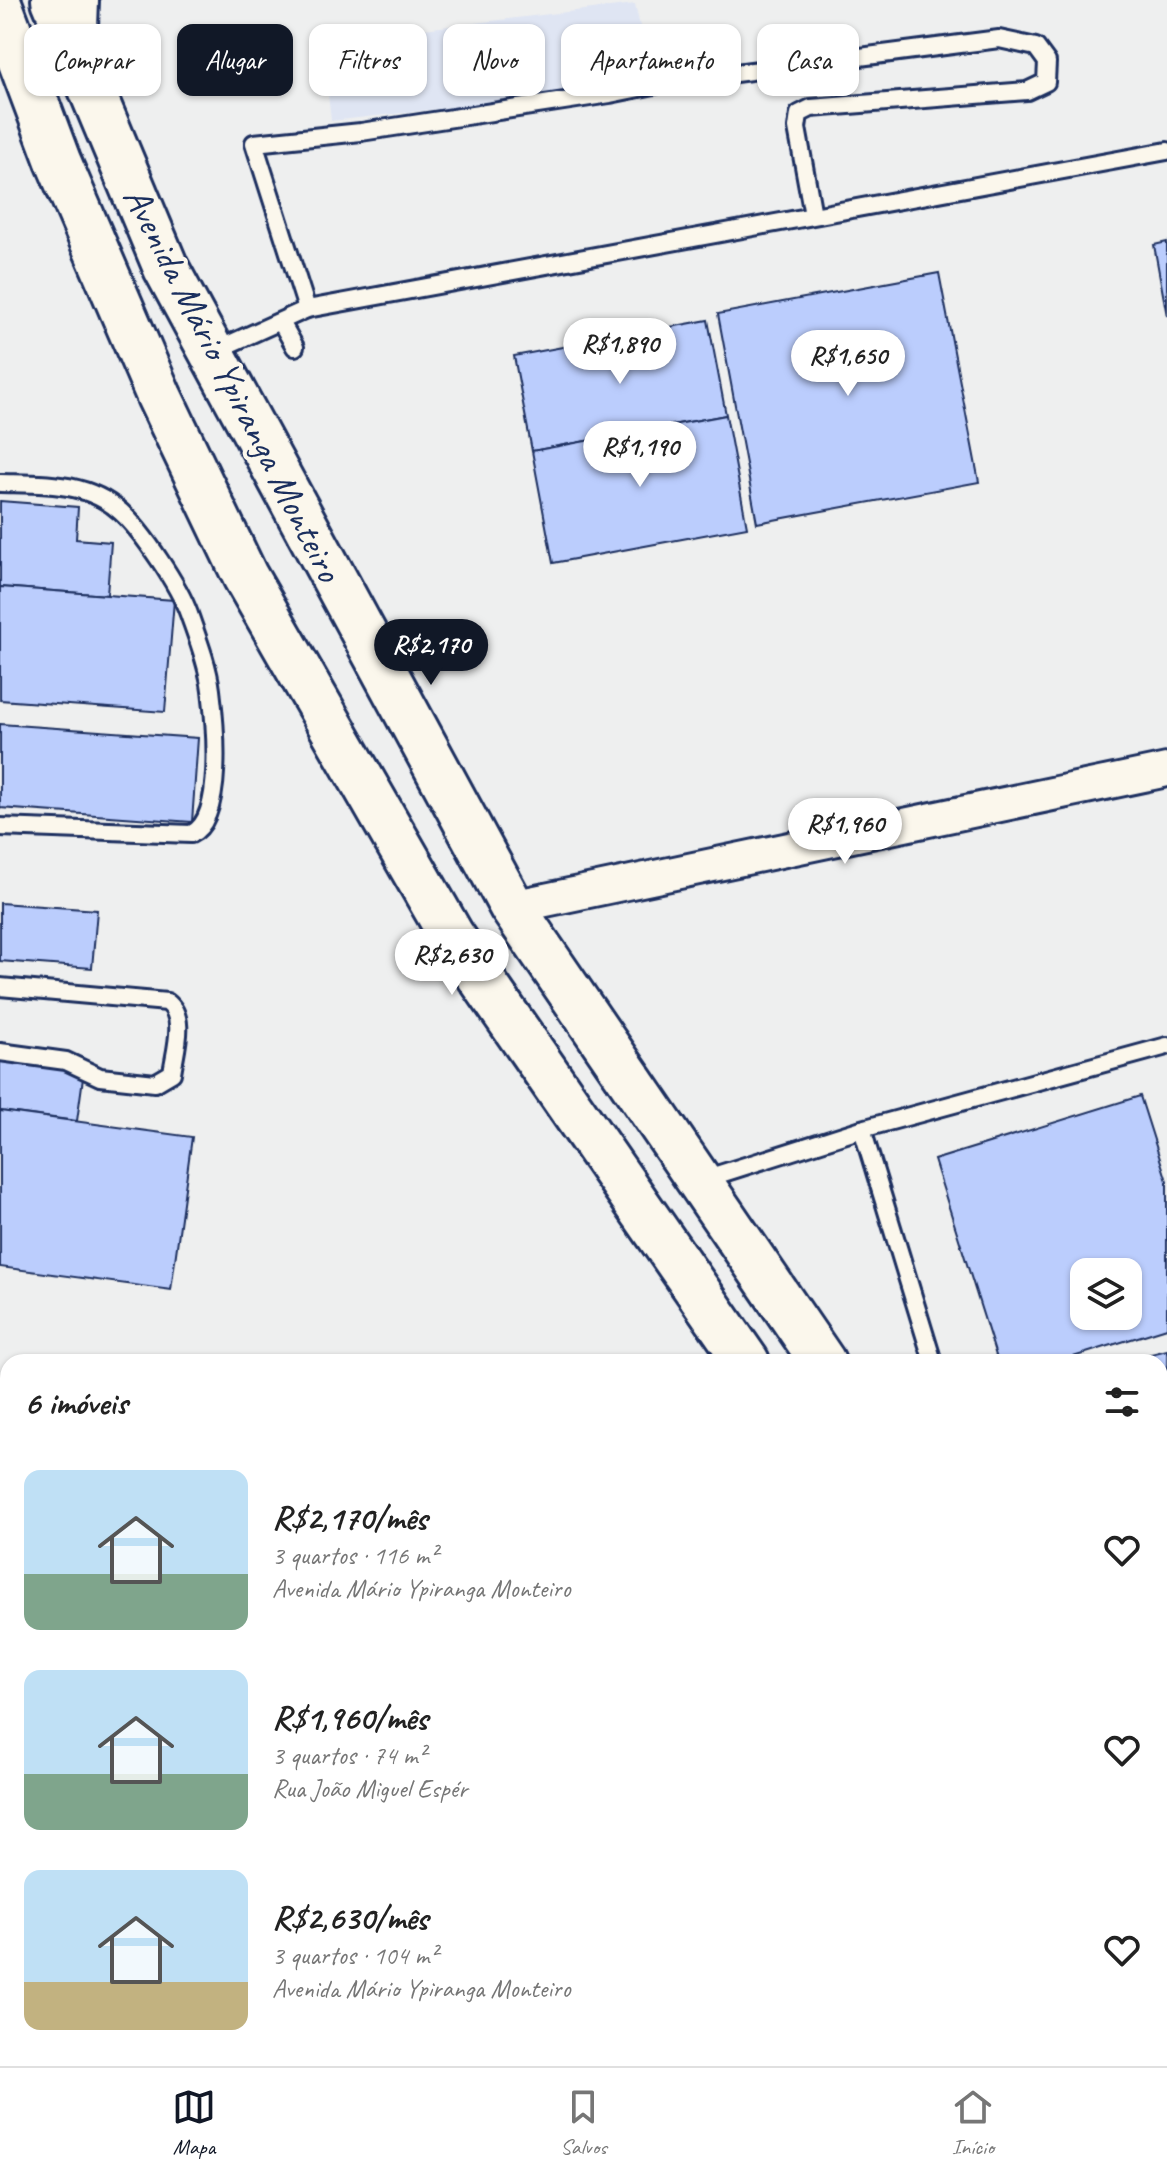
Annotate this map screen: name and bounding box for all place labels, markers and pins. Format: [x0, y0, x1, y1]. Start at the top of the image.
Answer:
pin: R$1,890 [546, 318, 694, 386]
pin: R$1,650 [774, 330, 922, 398]
pin: R$1,190 [566, 421, 714, 489]
pin: R$2,170 [357, 619, 505, 687]
pin: R$1,960 [771, 798, 919, 866]
pin: R$2,630 [378, 929, 526, 997]

